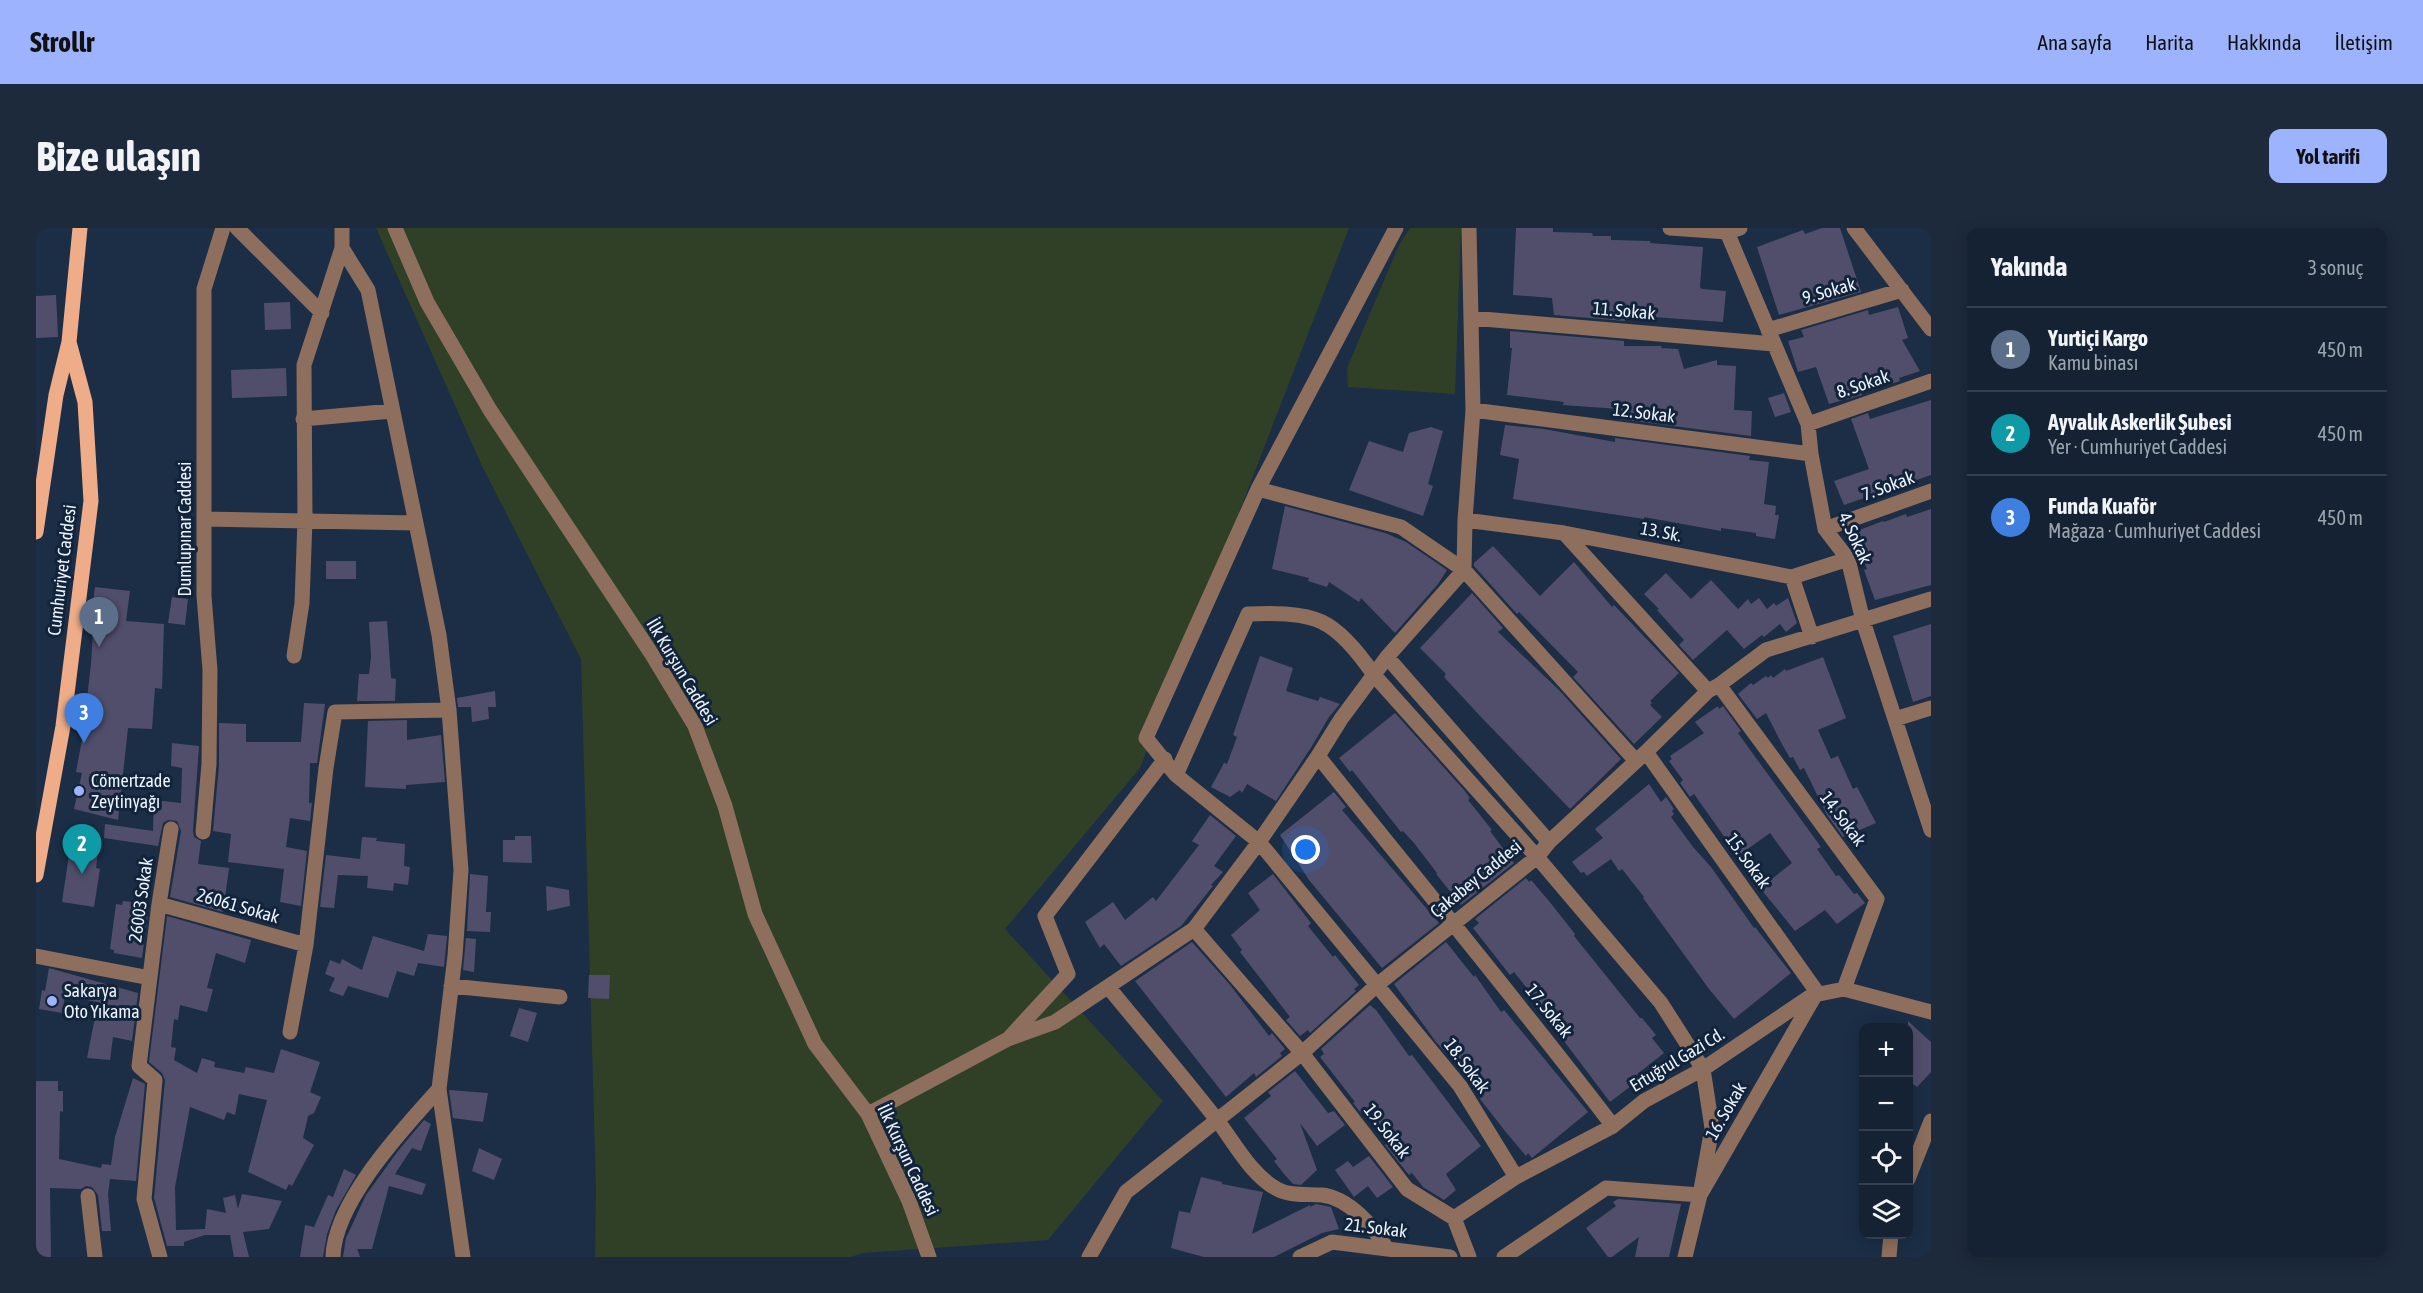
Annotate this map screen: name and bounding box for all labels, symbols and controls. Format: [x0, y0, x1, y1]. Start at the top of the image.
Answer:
text: Strollr [30, 26, 94, 58]
text: Ana sayfa [2038, 30, 2112, 54]
text: Harita [2145, 30, 2194, 54]
text: Hakkında [2227, 30, 2302, 54]
text: İletişim [2335, 30, 2393, 54]
button: Yol tarifi [2269, 129, 2387, 183]
text: Bize ulaşın [36, 132, 201, 180]
text: Yakında [1991, 252, 2067, 282]
text: 3 sonuç [2308, 256, 2363, 279]
street label: 9. Sokak [1800, 273, 1858, 308]
street label: 11. Sokak [1592, 297, 1656, 324]
text: Yurtiçi Kargo [2048, 325, 2148, 351]
text: 1 [2006, 338, 2015, 361]
text: 450 m [2318, 338, 2363, 361]
text: Kamu binası [2048, 351, 2138, 374]
street label: 8. Sokak [1834, 365, 1892, 402]
street label: 12. Sokak [1612, 398, 1677, 427]
text: Ayvalık Askerlik Şubesi [2048, 409, 2231, 435]
text: 2 [2006, 422, 2015, 445]
text: 450 m [2318, 422, 2363, 445]
text: Yer · Cumhuriyet Caddesi [2048, 435, 2227, 458]
street label: Dumlupınar Caddesi [174, 462, 195, 596]
street label: 7. Sokak [1859, 466, 1917, 505]
text: Funda Kuaför [2048, 493, 2156, 519]
street label: Cumhuriyet Caddesi [43, 503, 80, 637]
text: 3 [2006, 506, 2015, 529]
text: 450 m [2318, 506, 2363, 529]
street label: 4. Sokak [1834, 509, 1876, 567]
street label: 13. Sk. [1639, 517, 1683, 546]
text: Mağaza · Cumhuriyet Caddesi [2048, 519, 2261, 542]
pin: 1 [80, 598, 118, 647]
street label: İlk Kurşun Caddesi [642, 615, 723, 729]
pin: 3 [64, 694, 104, 743]
place label: Cömertzade Zeytinyağı [91, 770, 171, 812]
marker: Cömertzade Zeytinyağı [72, 784, 86, 798]
street label: 14. Sokak [1816, 787, 1871, 850]
pin: 2 [62, 824, 102, 874]
street label: 15. Sokak [1721, 829, 1775, 892]
your location [1291, 835, 1320, 864]
street label: Çakabey Caddesi [1426, 835, 1526, 922]
street label: 26003 Sokak [124, 856, 157, 943]
street label: 26061 Sokak [194, 884, 282, 927]
place label: Sakarya Oto Yıkama [64, 980, 140, 1022]
street label: 17. Sokak [1521, 980, 1577, 1042]
marker: Sakarya Oto Yıkama [45, 994, 59, 1008]
street label: Ertuğrul Gazi Cd. [1626, 1023, 1728, 1096]
map controls [1859, 1023, 1913, 1239]
button: + [1859, 1023, 1913, 1077]
street label: 18. Sokak [1440, 1034, 1495, 1097]
button: − [1859, 1077, 1913, 1131]
street label: 16. Sokak [1701, 1078, 1750, 1143]
street label: 19. Sokak [1360, 1099, 1415, 1162]
street label: İlk Kurşun Caddesi [873, 1101, 944, 1219]
button: locate [1859, 1131, 1913, 1185]
button: layers [1859, 1185, 1913, 1239]
street label: 21. Sokak [1344, 1213, 1409, 1242]

